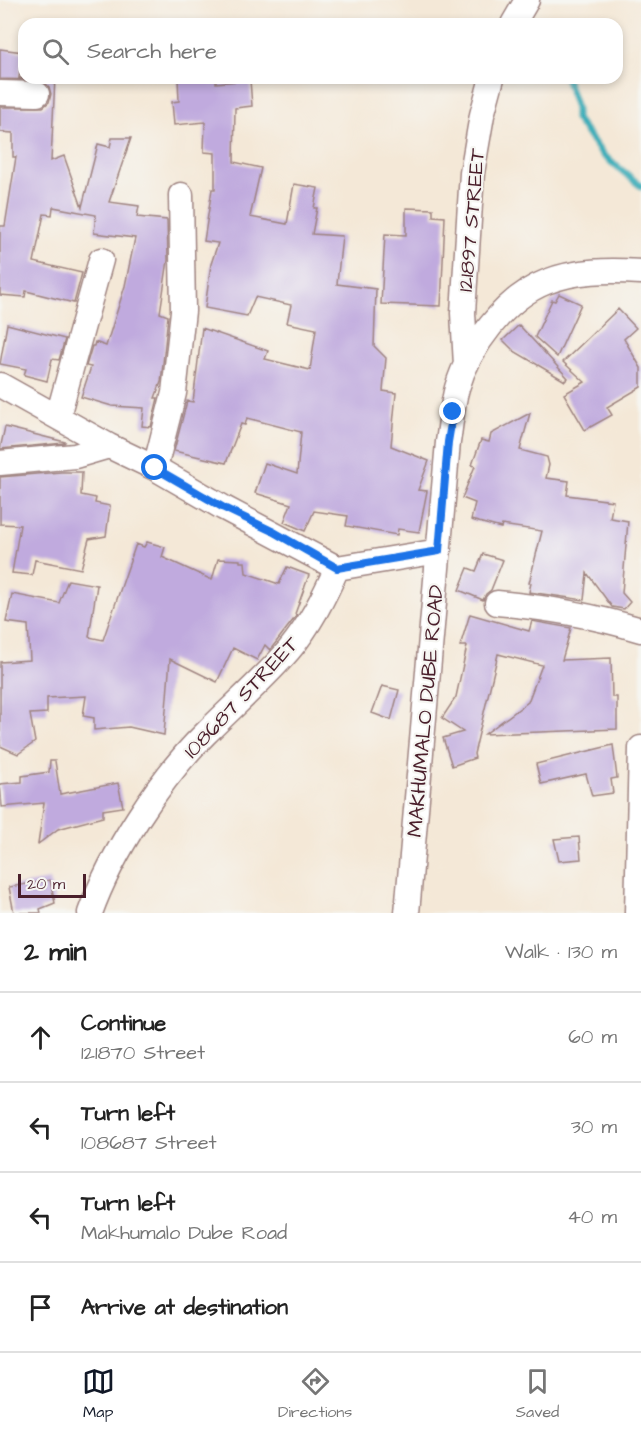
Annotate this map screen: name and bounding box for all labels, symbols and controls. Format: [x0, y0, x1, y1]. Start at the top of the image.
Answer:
search box [18, 18, 623, 84]
icon: search [39, 35, 72, 68]
text: Search here [87, 36, 217, 67]
street label: 121897 STREET [451, 146, 492, 293]
route end [439, 398, 465, 424]
route start [141, 454, 167, 480]
street label: MAKHUMALO DUBE ROAD [400, 583, 451, 838]
street label: 108687 STREET [177, 629, 306, 765]
scale bar [18, 871, 86, 898]
text: 20 m [27, 873, 65, 895]
text: 2 min [24, 934, 86, 970]
text: Walk · 130 m [505, 938, 617, 966]
text: Continue [81, 1008, 166, 1039]
icon: ahead [24, 1021, 57, 1054]
text: 60 m [568, 1023, 617, 1051]
text: 121870 Street [81, 1039, 205, 1067]
text: Turn left [81, 1098, 175, 1129]
icon: left [24, 1111, 57, 1144]
text: 30 m [571, 1113, 617, 1141]
text: 108687 Street [81, 1129, 217, 1157]
text: Turn left [81, 1188, 175, 1219]
icon: left [24, 1201, 57, 1234]
text: 40 m [567, 1203, 617, 1231]
text: Makhumalo Dube Road [81, 1219, 287, 1247]
icon: arrive [24, 1291, 57, 1324]
text: Arrive at destination [81, 1292, 288, 1323]
tab: Map [82, 1365, 115, 1423]
tab: Directions [278, 1365, 352, 1423]
tab: Saved [516, 1365, 559, 1423]

